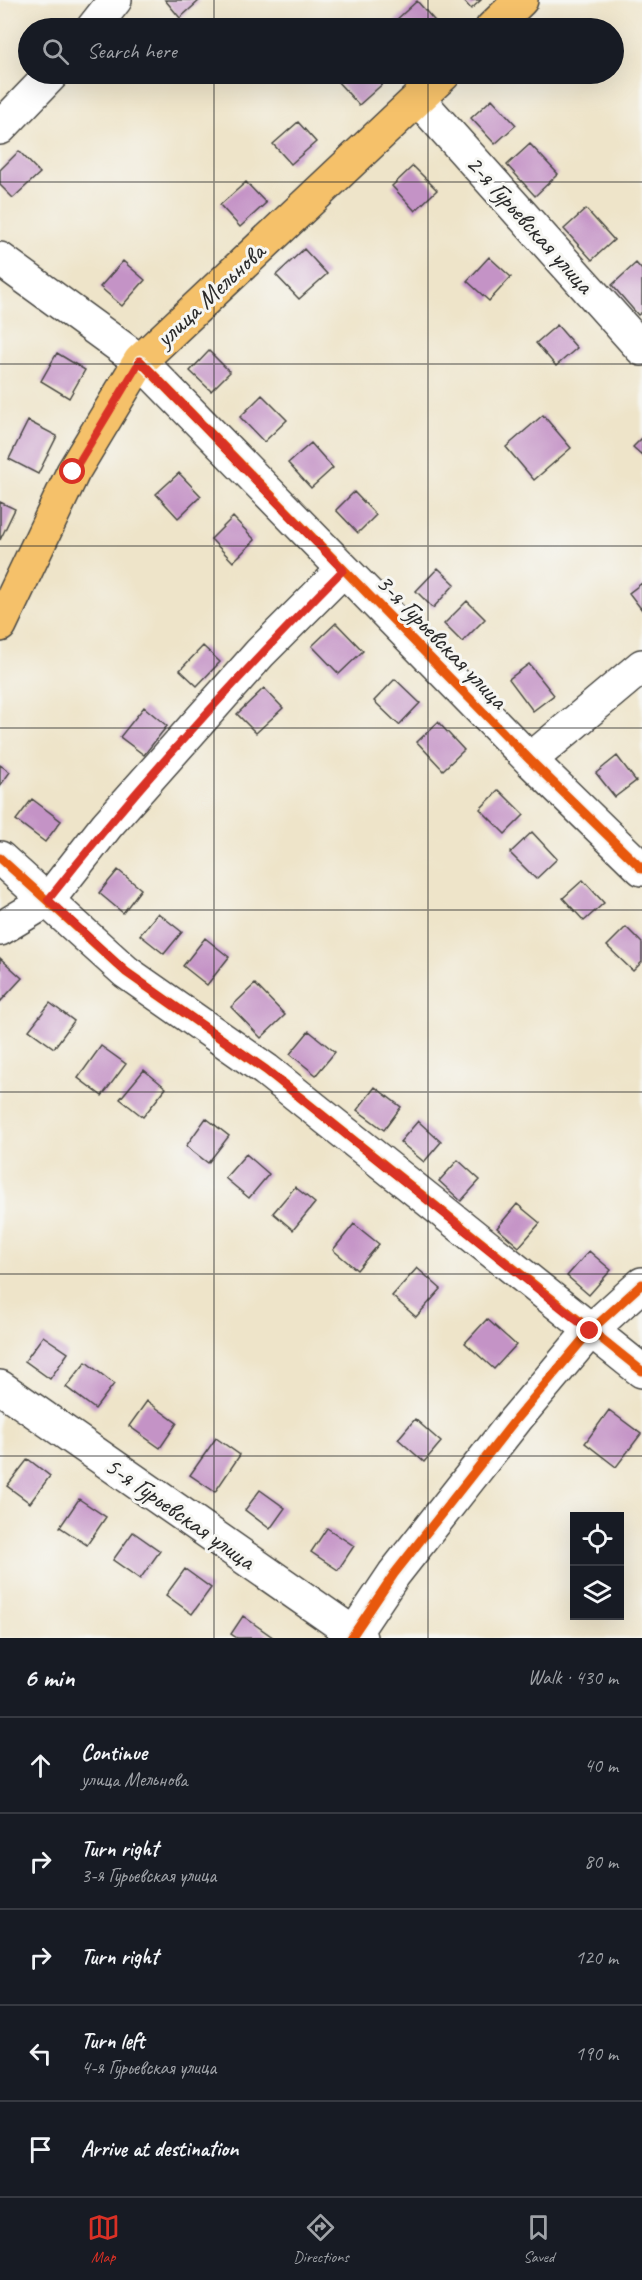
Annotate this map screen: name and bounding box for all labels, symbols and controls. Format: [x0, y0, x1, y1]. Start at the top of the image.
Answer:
search box [18, 18, 624, 84]
icon: search [39, 35, 72, 68]
text: Search here [87, 37, 177, 65]
street label: 2-я Гурьевская улица [459, 148, 602, 302]
street label: улица Мельнова [147, 234, 274, 356]
route start [59, 458, 85, 484]
street label: 3-я Гурьевская улица [369, 566, 516, 717]
route end [576, 1317, 602, 1343]
street label: 5-я Гурьевская улица [98, 1449, 263, 1578]
map controls [570, 1512, 624, 1620]
button: locate [570, 1512, 624, 1566]
button: layers [570, 1566, 624, 1620]
text: 6 min [24, 1661, 74, 1694]
text: Walk · 430 m [528, 1665, 618, 1690]
text: Continue [81, 1739, 147, 1767]
icon: ahead [24, 1749, 57, 1782]
text: 40 m [584, 1753, 618, 1778]
text: улица Мельнова [81, 1767, 188, 1792]
text: Turn right [81, 1835, 158, 1863]
icon: right [24, 1845, 57, 1878]
text: 80 m [584, 1849, 618, 1874]
text: 3-я Гурьевская улица [81, 1863, 216, 1888]
icon: right [24, 1941, 57, 1974]
text: Turn right [81, 1943, 158, 1971]
text: 120 m [575, 1945, 618, 1970]
text: Turn left [81, 2027, 145, 2055]
icon: left [24, 2037, 57, 2070]
text: 190 m [575, 2041, 618, 2066]
text: 4-я Гурьевская улица [81, 2055, 216, 2080]
icon: arrive [24, 2133, 57, 2166]
text: Arrive at destination [81, 2135, 238, 2163]
tab: Map [87, 2211, 120, 2267]
tab: Directions [293, 2211, 349, 2267]
tab: Saved [522, 2211, 555, 2267]

